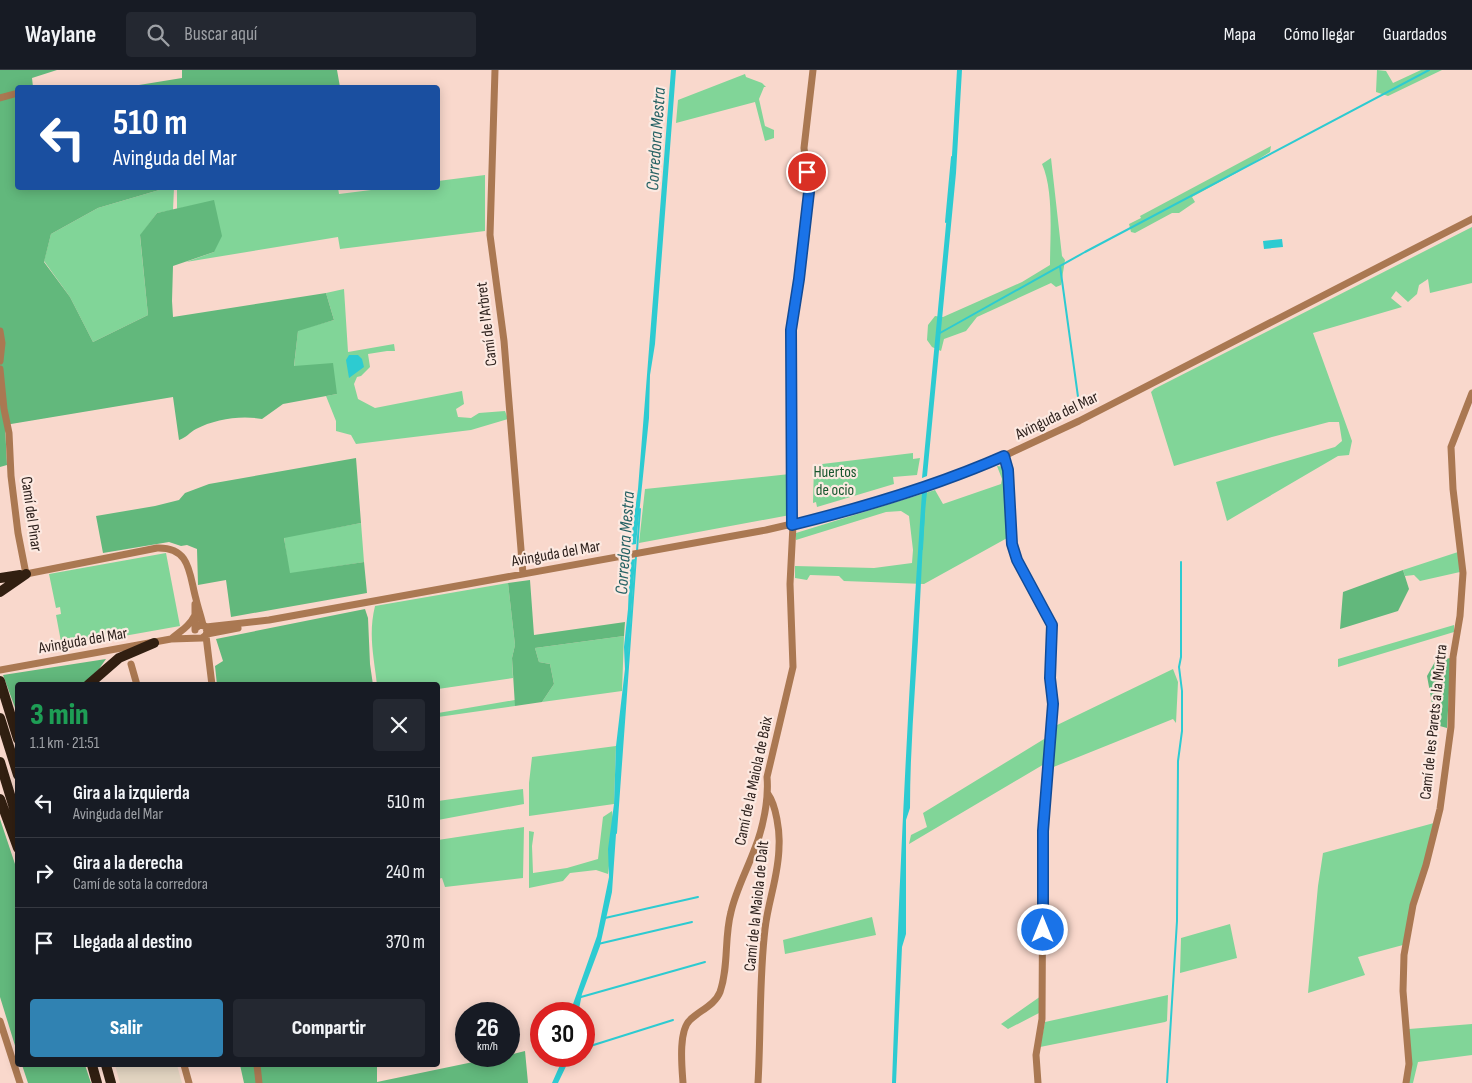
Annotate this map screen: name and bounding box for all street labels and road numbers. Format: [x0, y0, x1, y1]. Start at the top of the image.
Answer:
street label: Camí de l'Arbret [472, 281, 502, 367]
street label: Avinguda del Mar [1011, 388, 1102, 445]
street label: Camí del Pinar [16, 475, 46, 553]
street label: Avinguda del Mar [509, 537, 602, 571]
street label: Avinguda del Mar [36, 624, 129, 658]
street label: Camí de les Parets a la Murtra [1416, 643, 1452, 801]
street label: Camí de la Maiola de Baix [731, 715, 777, 847]
street label: Camí de la Maiola de Dalt [741, 840, 773, 972]

